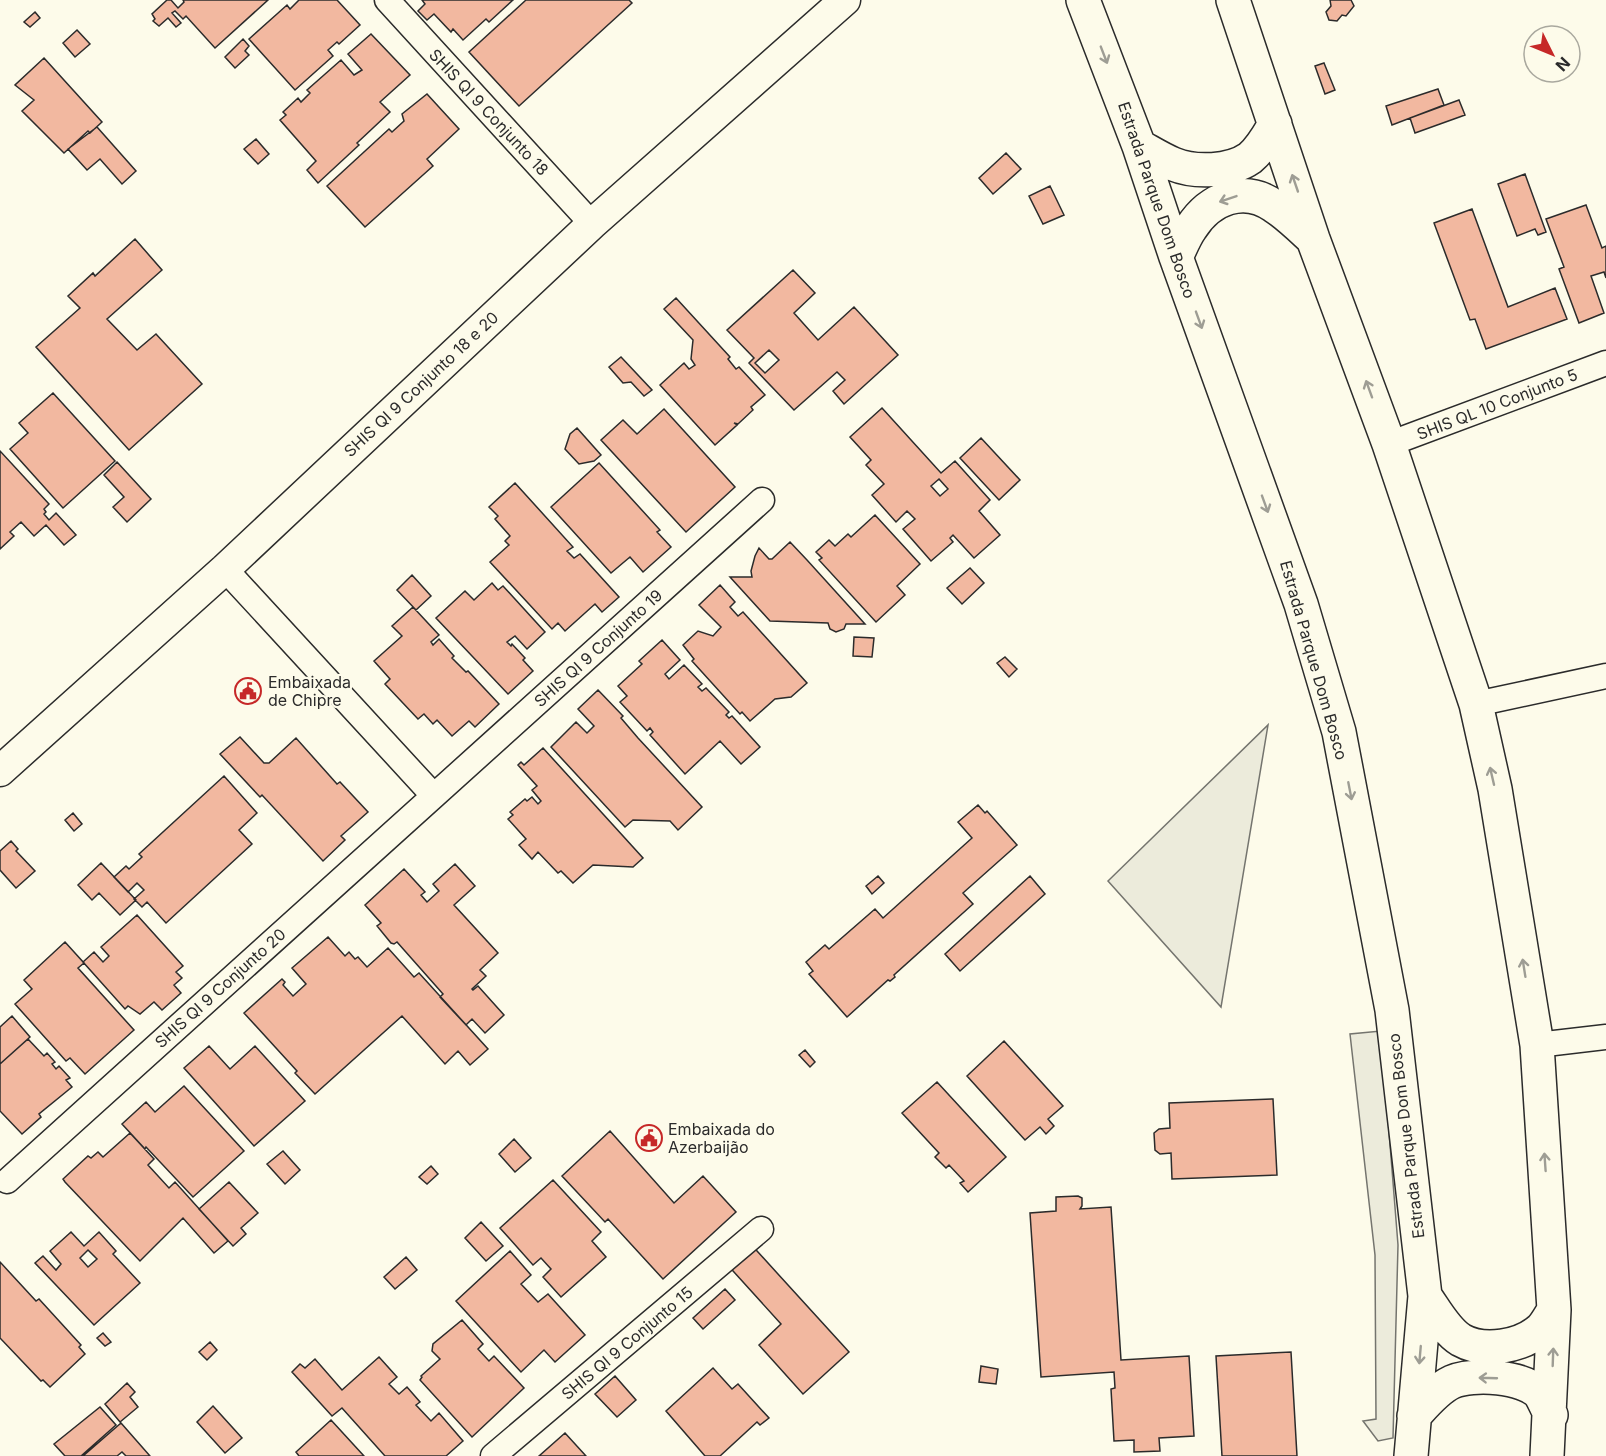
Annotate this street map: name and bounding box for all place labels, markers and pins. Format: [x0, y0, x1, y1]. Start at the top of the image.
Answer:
place label: Embaixada de Chipre [268, 672, 351, 710]
public building icon: Embaixada de Chipre [233, 676, 263, 706]
place label: Embaixada do Azerbaijão [668, 1119, 775, 1157]
public building icon: Embaixada do Azerbaijão [634, 1123, 664, 1153]

